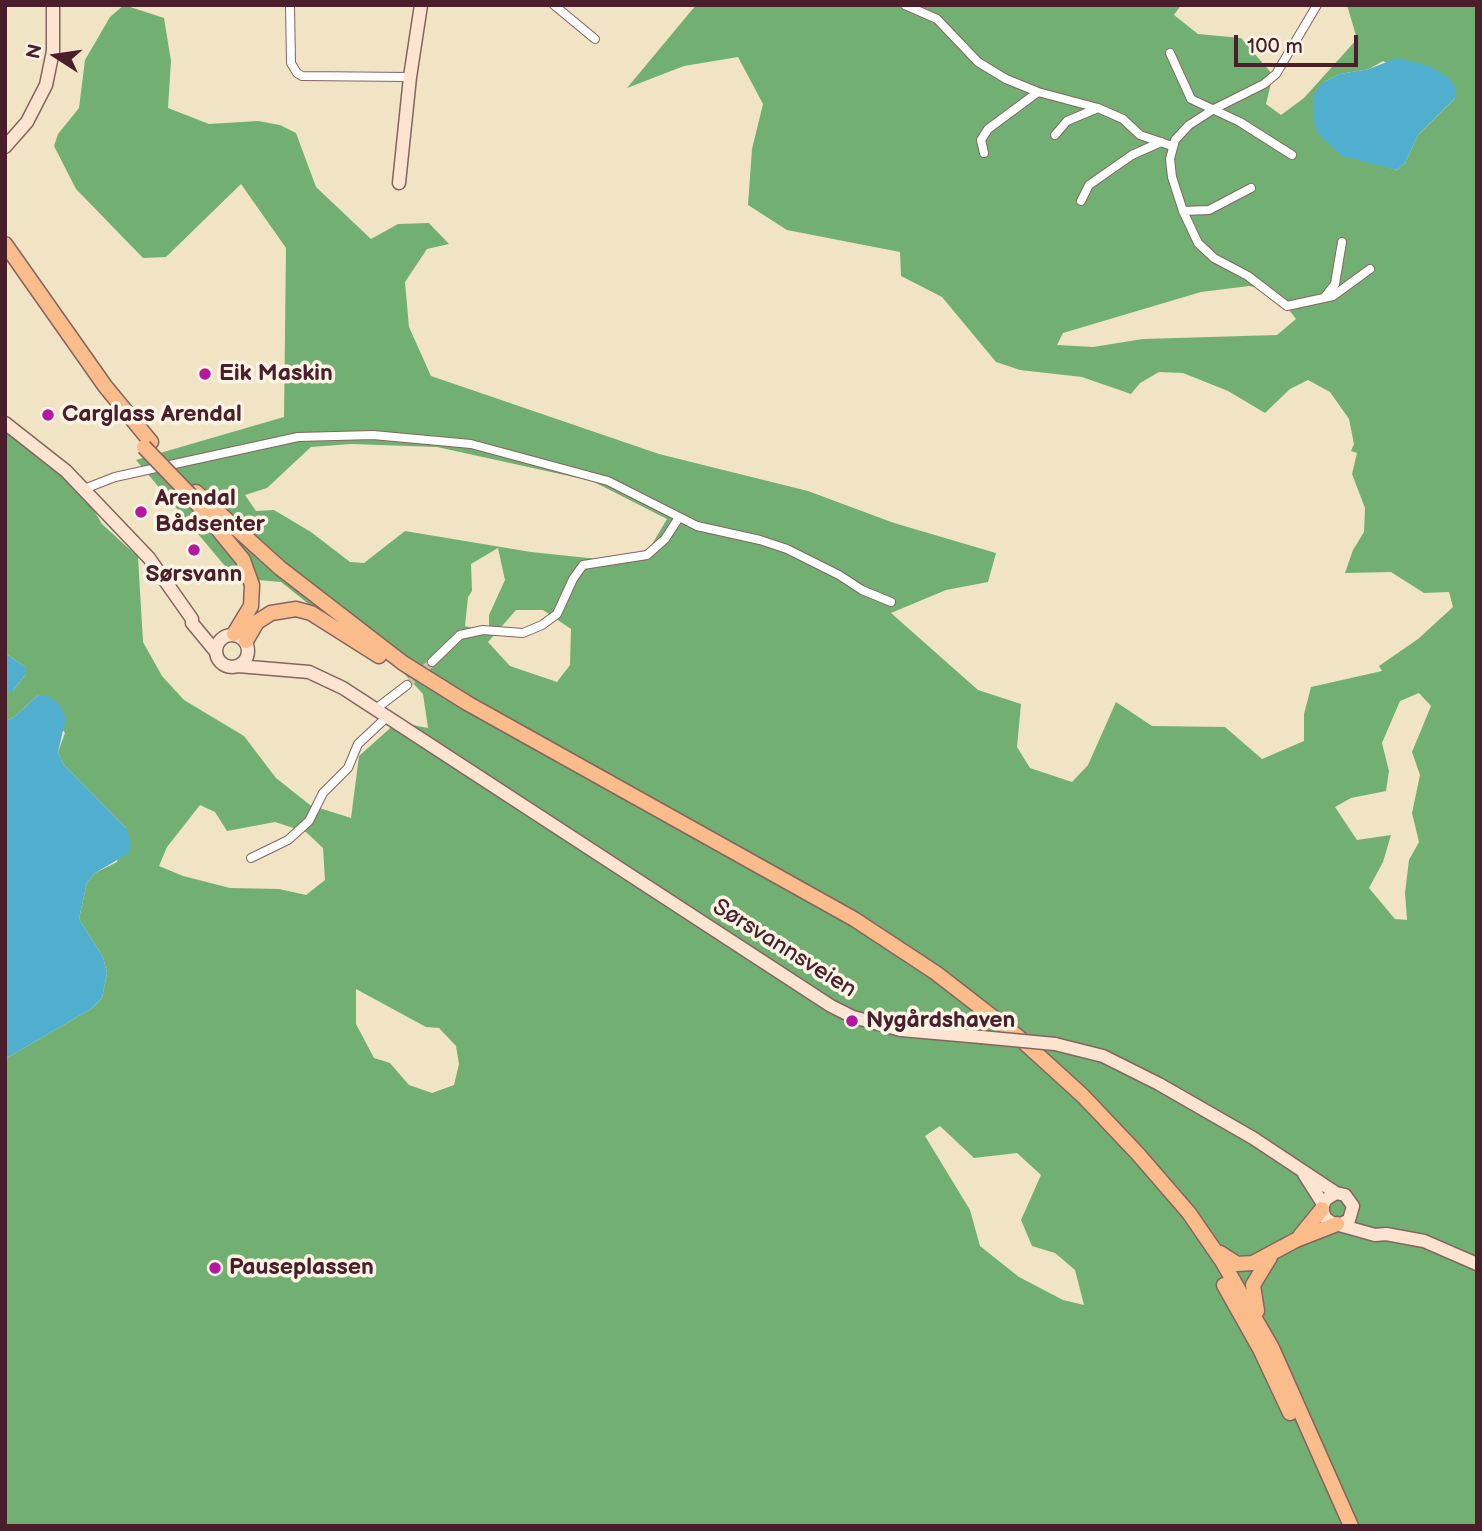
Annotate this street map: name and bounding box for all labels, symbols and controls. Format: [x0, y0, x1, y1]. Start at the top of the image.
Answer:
north arrow [21, 21, 91, 91]
scale bar [1237, 21, 1361, 65]
text: 100 m [1247, 34, 1303, 59]
text: N [22, 42, 48, 61]
place label: Eik Maskin [219, 360, 333, 388]
marker: Eik Maskin [197, 366, 213, 382]
place label: Carglass Arendal [62, 401, 242, 429]
marker: Carglass Arendal [40, 407, 56, 423]
place label: Arendal Bådsenter [155, 485, 265, 539]
marker: Arendal Bådsenter [133, 504, 149, 520]
marker: Sørsvann [186, 542, 202, 558]
place label: Sørsvann [146, 561, 242, 589]
street label: Sørsvannsveien [707, 894, 861, 1004]
place label: Nygårdshaven [866, 1007, 1015, 1035]
marker: Nygårdshaven [844, 1013, 860, 1029]
place label: Pauseplassen [229, 1254, 374, 1282]
marker: Pauseplassen [207, 1260, 223, 1276]

